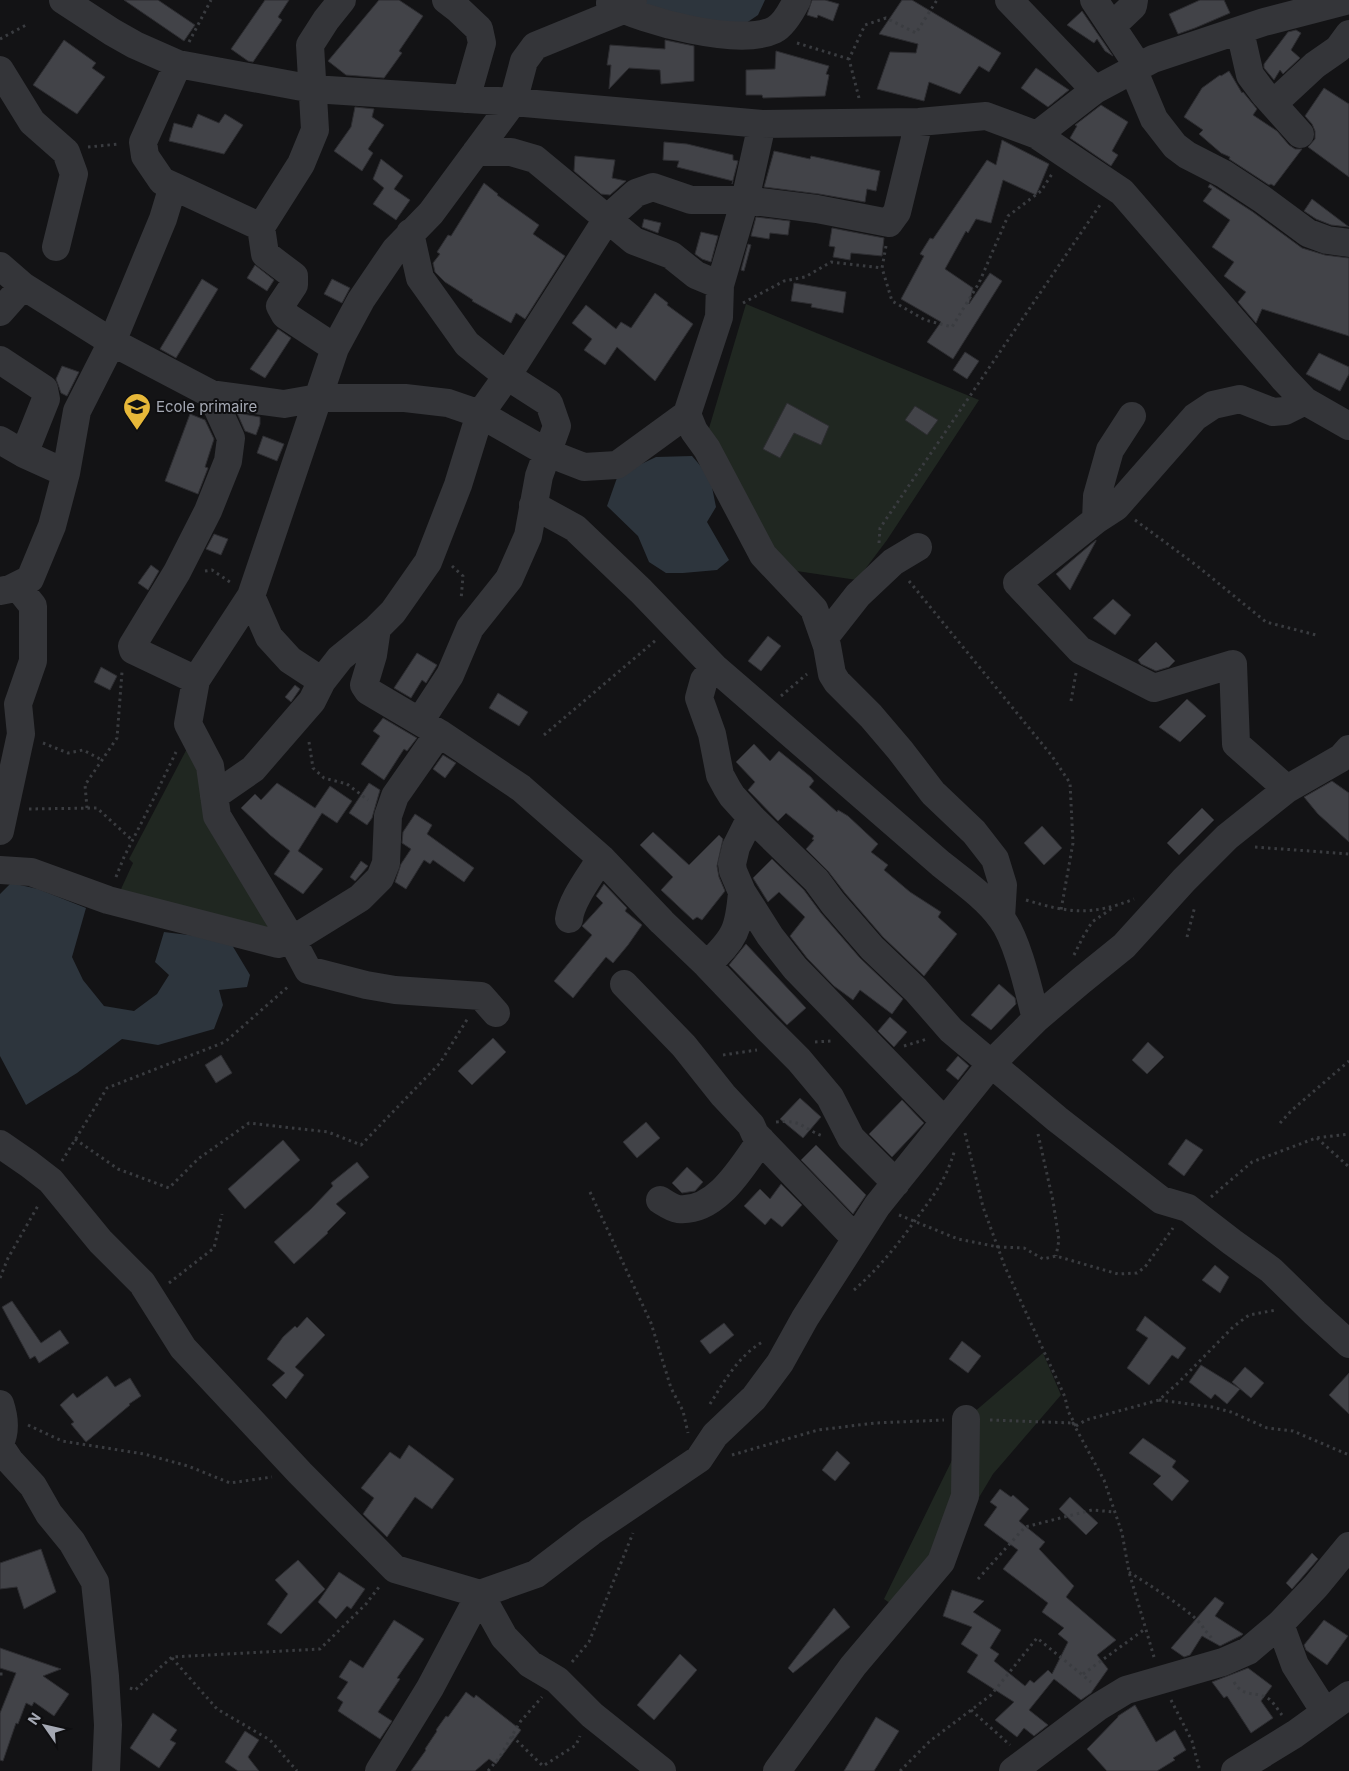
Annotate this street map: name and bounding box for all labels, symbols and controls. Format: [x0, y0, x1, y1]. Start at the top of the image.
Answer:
school or university icon: Ecole primaire [122, 392, 152, 431]
place label: Ecole primaire [156, 397, 257, 416]
north arrow [20, 1701, 70, 1751]
text: N [24, 1709, 44, 1728]

